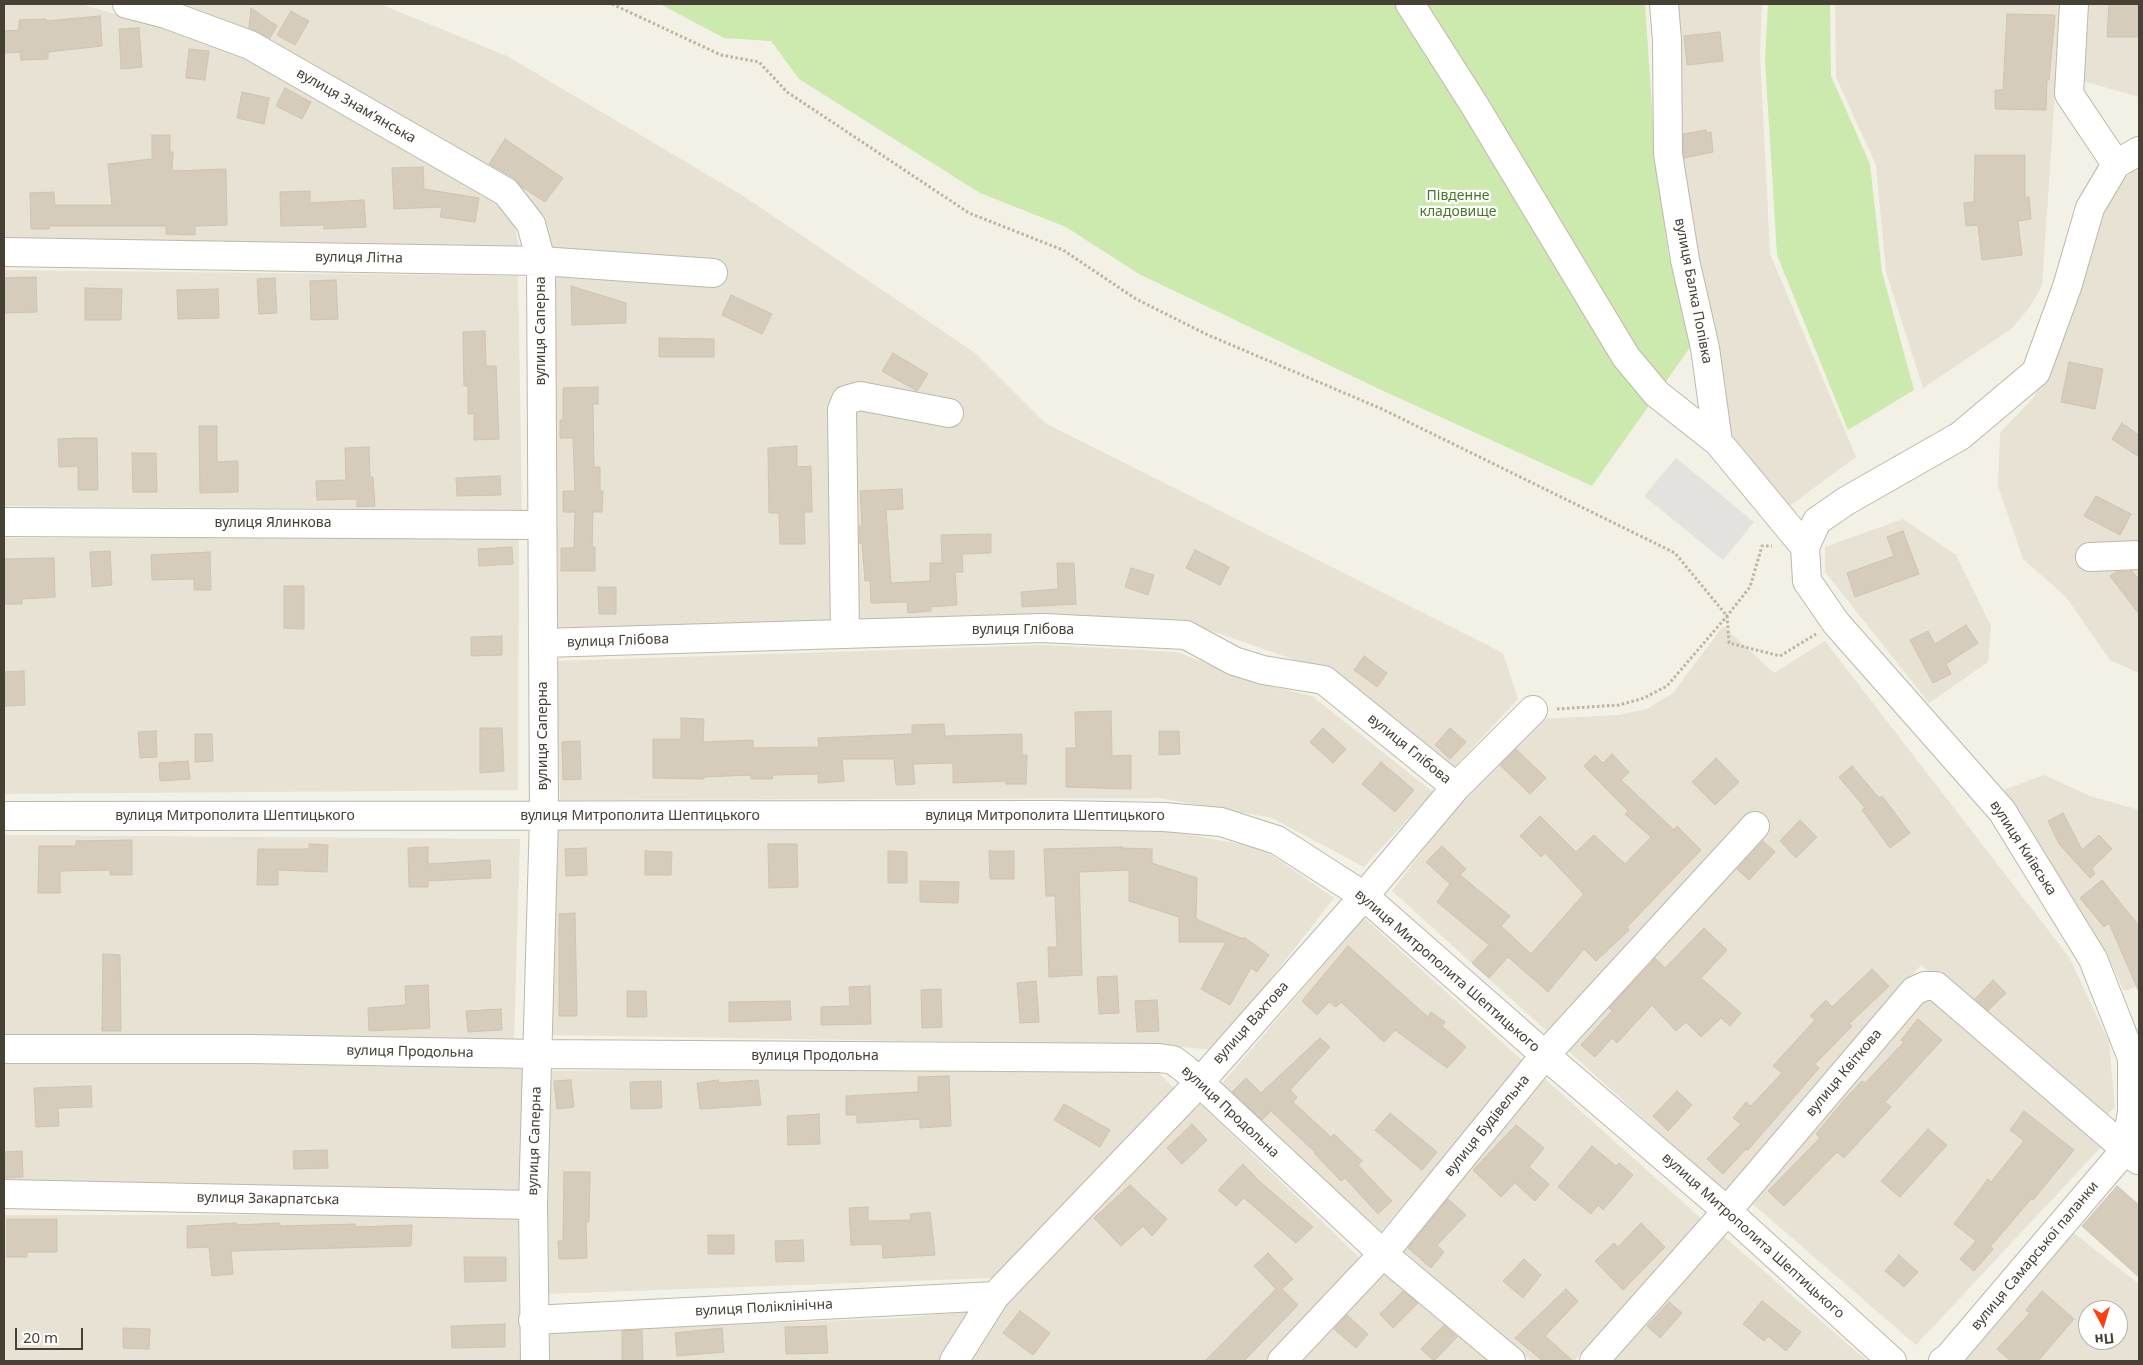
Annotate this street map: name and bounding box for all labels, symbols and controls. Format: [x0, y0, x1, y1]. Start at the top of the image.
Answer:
street label: вулиця Знам’янська [293, 65, 419, 147]
park label: Південне кладовище [1419, 188, 1497, 220]
street label: вулиця Балка Попівка [1671, 217, 1715, 365]
street label: вулиця Літна [315, 249, 403, 267]
street label: вулиця Саперна [533, 276, 549, 386]
street label: вулиця Ялинкова [215, 515, 331, 531]
street label: вулиця Глібова [972, 622, 1074, 638]
street label: вулиця Глібова [567, 631, 669, 651]
street label: вулиця Саперна [535, 681, 551, 791]
street label: вулиця Глібова [1364, 710, 1454, 788]
street label: вулиця Київська [1986, 797, 2060, 899]
street label: вулиця Митрополита Шептицького [115, 808, 355, 824]
street label: вулиця Митрополита Шептицького [520, 808, 760, 824]
street label: вулиця Митрополита Шептицького [925, 808, 1165, 824]
street label: вулиця Митрополита Шептицького [1351, 886, 1543, 1056]
street label: вулиця Вахтова [1209, 978, 1293, 1068]
street label: вулиця Квіткова [1802, 1026, 1886, 1120]
street label: вулиця Продольна [346, 1042, 474, 1062]
street label: вулиця Продольна [751, 1048, 879, 1064]
street label: вулиця Продольна [1178, 1062, 1282, 1162]
street label: вулиця Будівельна [1441, 1072, 1533, 1180]
street label: вулиця Саперна [525, 1086, 545, 1196]
street label: вулиця Митрополита Шептицького [1658, 1150, 1848, 1322]
street label: вулиця Самарської паланки [1968, 1178, 2102, 1334]
street label: вулиця Закарпатська [197, 1189, 339, 1209]
street label: вулиця Поліклінічна [695, 1296, 833, 1320]
north arrow [2078, 1300, 2128, 1350]
scale bar [18, 1318, 85, 1350]
text: 20 m [23, 1327, 58, 1347]
text: Пн [2094, 1329, 2115, 1350]

